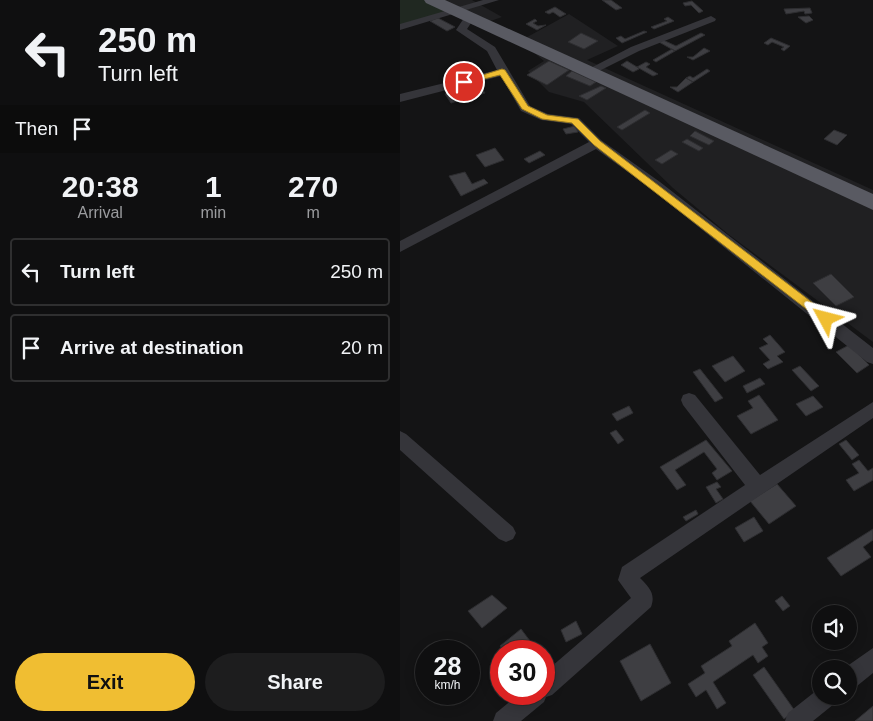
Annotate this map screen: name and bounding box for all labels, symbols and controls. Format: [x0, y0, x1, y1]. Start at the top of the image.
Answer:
icon: left [15, 20, 80, 85]
text: 250 m [98, 20, 197, 59]
text: Turn left [98, 61, 178, 86]
pin [443, 61, 485, 103]
icon: arrive [450, 68, 478, 96]
icon: arrive [68, 115, 96, 143]
text: Then [15, 118, 58, 139]
text: 20:38 [62, 170, 139, 203]
text: 1 [205, 170, 222, 203]
text: 270 [288, 170, 338, 203]
text: Arrival [78, 204, 123, 221]
text: min [200, 204, 226, 221]
text: m [306, 204, 320, 221]
icon: left [17, 258, 45, 286]
text: Turn left [60, 261, 135, 282]
text: 250 m [330, 261, 383, 282]
position arrow [799, 292, 851, 344]
icon: arrive [17, 334, 45, 362]
text: Arrive at destination [60, 337, 244, 358]
text: 20 m [341, 337, 383, 358]
map controls [812, 605, 857, 705]
button: sound [812, 605, 857, 650]
speed limit sign: 30 [490, 640, 555, 705]
text: 28 [434, 652, 461, 680]
button: Exit [15, 653, 195, 711]
button: Share [205, 653, 385, 711]
button: search [812, 660, 857, 705]
text: km/h [434, 678, 461, 692]

